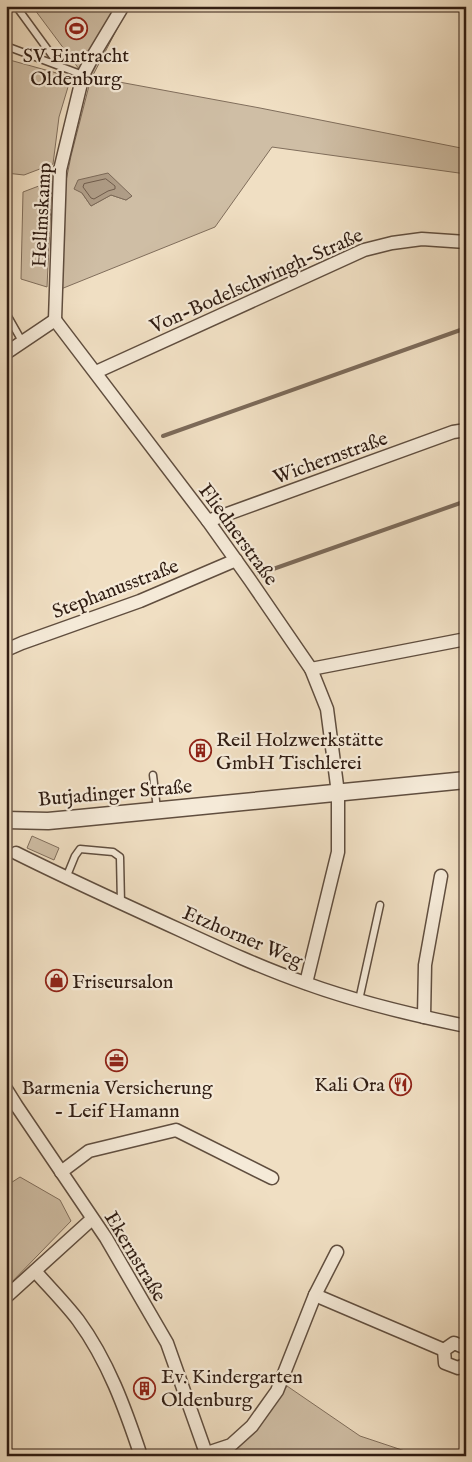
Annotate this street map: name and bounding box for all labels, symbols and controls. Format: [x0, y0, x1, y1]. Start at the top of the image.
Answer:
sports icon: SV Eintracht Oldenburg [64, 17, 88, 41]
place label: SV Eintracht Oldenburg [23, 44, 129, 92]
street label: Hellmskamp [27, 162, 58, 268]
street label: Von-Bodelschwingh-Straße [145, 223, 367, 340]
street label: Wichernstraße [270, 426, 391, 491]
street label: Fliednerstraße [192, 479, 283, 591]
street label: Stephanusstraße [49, 554, 182, 625]
place label: Reil Holzwerkstätte GmbH Tischlerei [216, 728, 383, 776]
building icon: Reil Holzwerkstätte GmbH Tischlerei [188, 739, 212, 763]
street label: Butjadinger Straße [37, 774, 193, 813]
street label: Etzhorner Weg [178, 901, 307, 974]
shop icon: Friseursalon [44, 969, 68, 993]
place label: Friseursalon [72, 970, 174, 995]
office icon: Barmenia Versicherung - Leif Hamann [105, 1049, 129, 1073]
restaurant icon: Kali Ora [389, 1072, 413, 1096]
place label: Kali Ora [314, 1073, 385, 1098]
place label: Barmenia Versicherung - Leif Hamann [21, 1076, 214, 1124]
street label: Ekernstraße [98, 1207, 171, 1306]
place label: Ev. Kindergarten Oldenburg [161, 1365, 303, 1413]
building icon: Ev. Kindergarten Oldenburg [133, 1376, 157, 1400]

